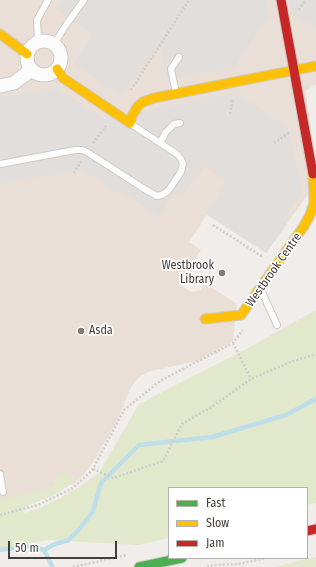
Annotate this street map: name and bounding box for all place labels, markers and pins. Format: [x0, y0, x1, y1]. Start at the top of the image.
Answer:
place label: Westbrook Library [162, 259, 214, 287]
marker: Westbrook Library [217, 268, 227, 278]
place label: Asda [89, 324, 113, 338]
marker: Asda [76, 326, 86, 336]

